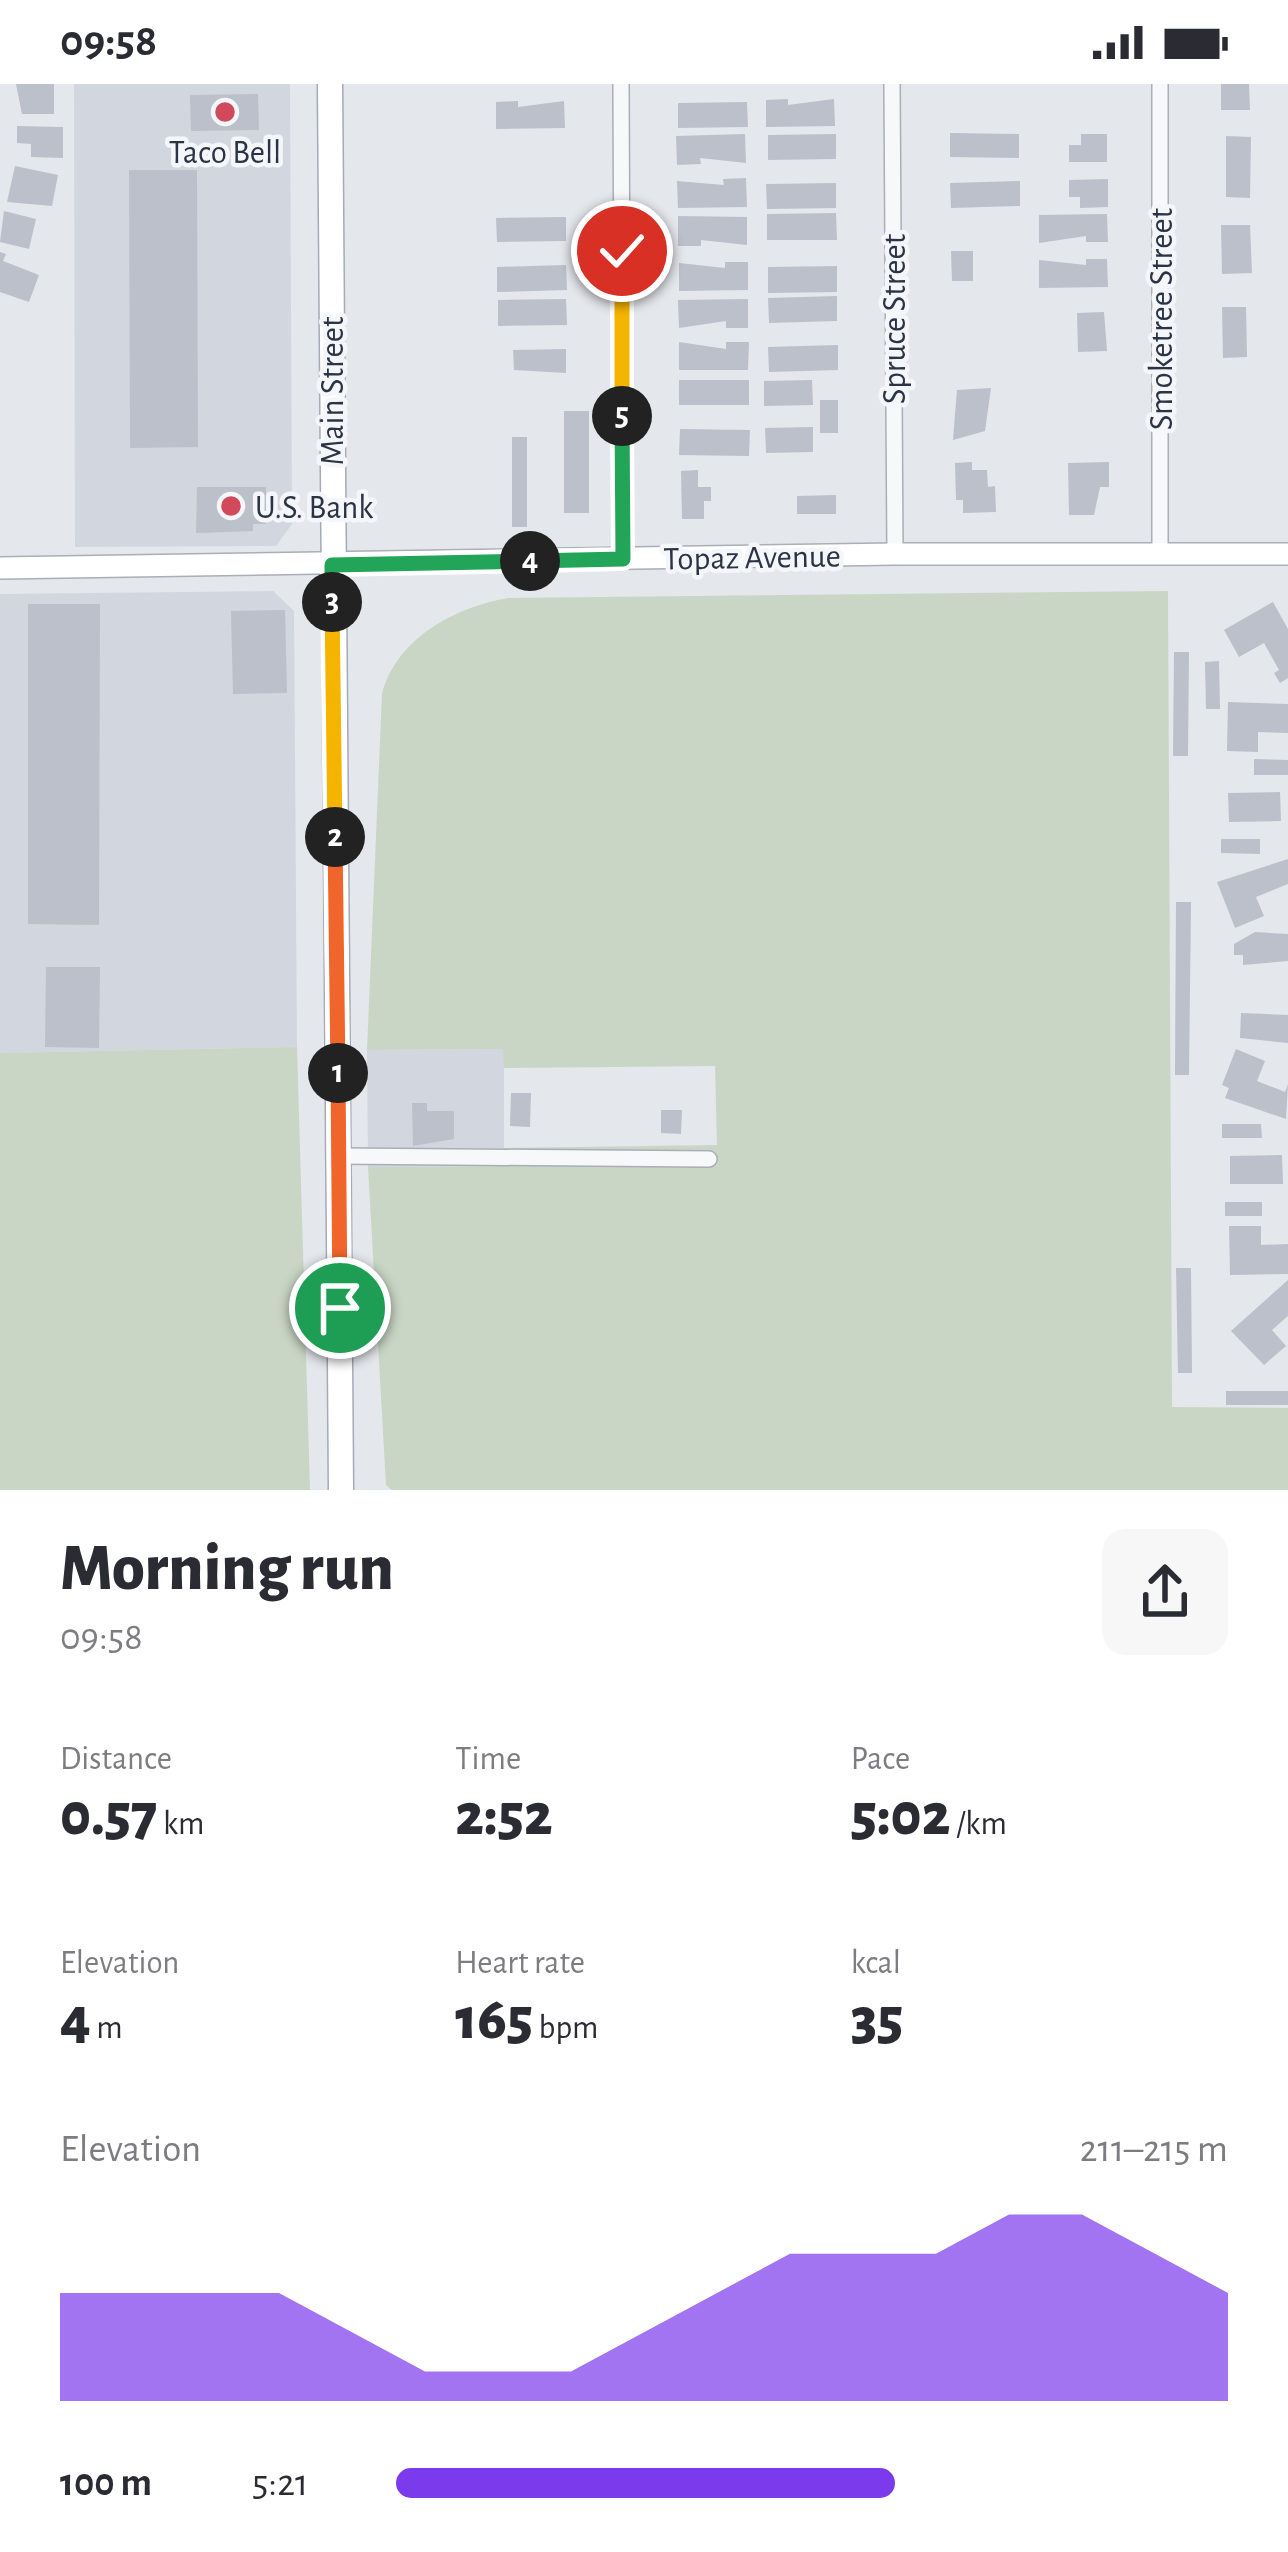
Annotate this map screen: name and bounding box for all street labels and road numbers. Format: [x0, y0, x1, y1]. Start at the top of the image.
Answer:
street label: Smoketree Street [1146, 207, 1179, 430]
street label: Spruce Street [879, 233, 912, 404]
street label: Main Street [317, 316, 350, 466]
street label: Topaz Avenue [663, 540, 841, 577]

